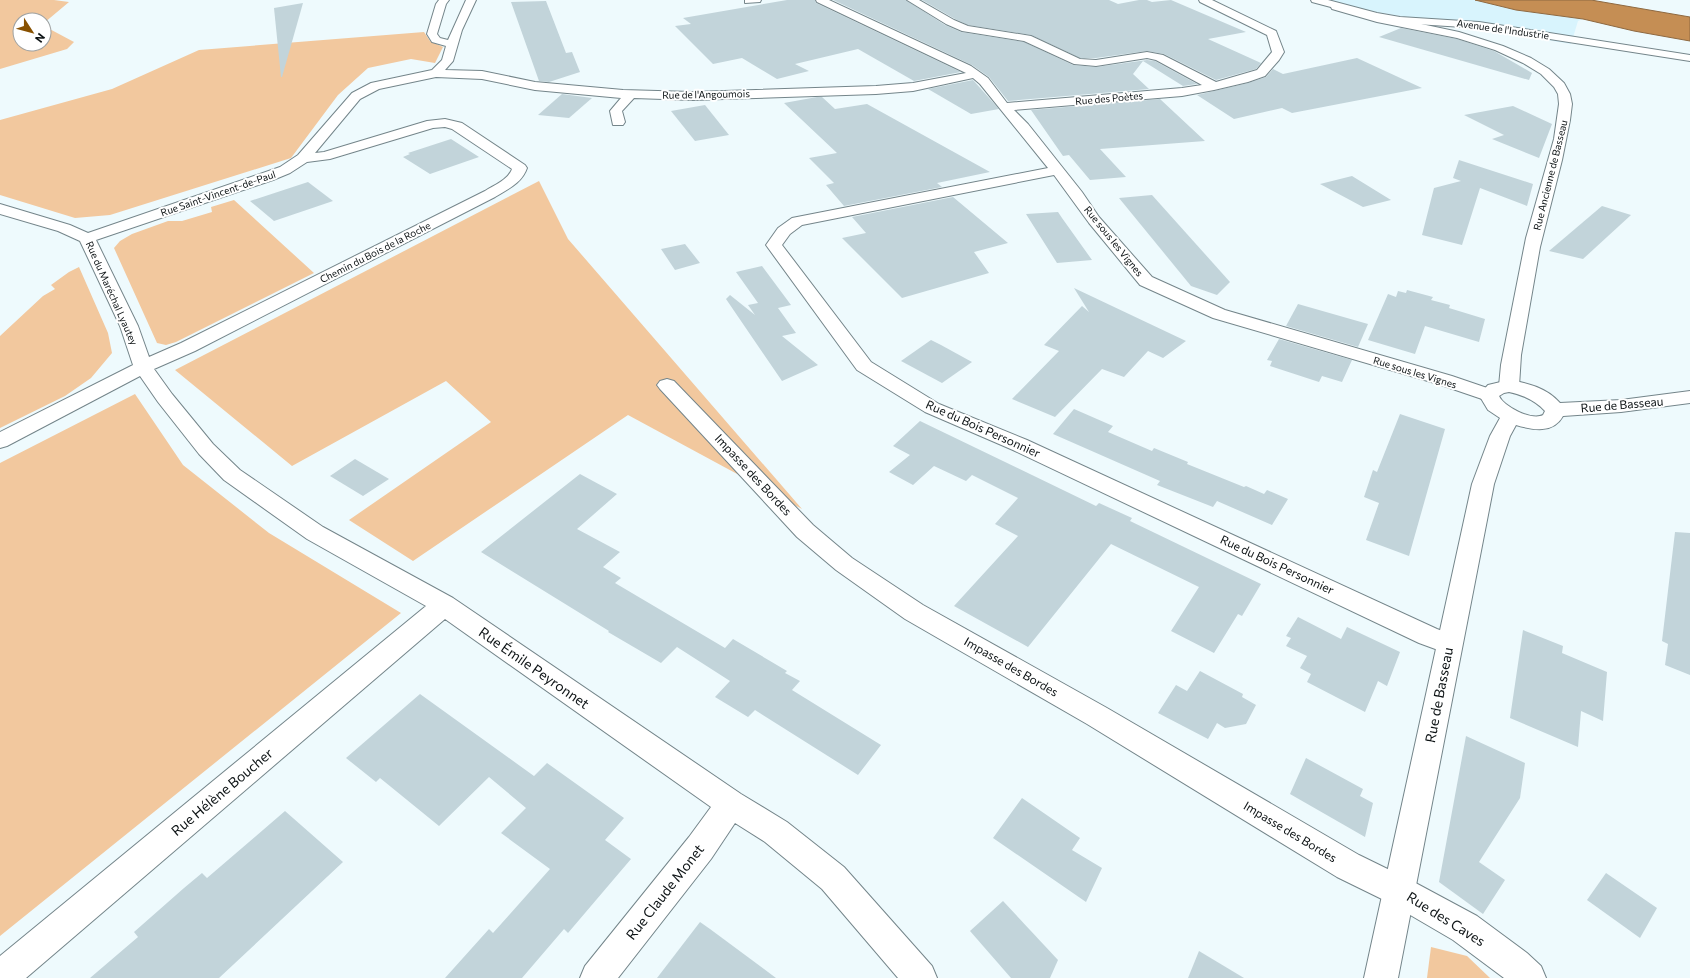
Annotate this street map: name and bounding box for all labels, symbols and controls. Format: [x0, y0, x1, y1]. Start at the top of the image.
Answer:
north arrow [12, 12, 52, 52]
street label: Avenue de l'Industrie [1456, 17, 1550, 41]
text: N [33, 31, 48, 45]
street label: Rue de l'Angoumois [662, 87, 750, 101]
street label: Rue des Poètes [1075, 89, 1144, 107]
street label: Rue Ancienne de Basseau [1530, 119, 1570, 231]
street label: Rue Saint-Vincent-de-Paul [159, 168, 277, 218]
street label: Rue sous les Vignes [1082, 204, 1146, 279]
street label: Chemin du Bois de la Roche [318, 219, 432, 285]
street label: Rue du Maréchal Lyautey [84, 239, 140, 347]
street label: Rue sous les Vignes [1372, 354, 1459, 391]
street label: Rue de Basseau [1580, 393, 1664, 415]
street label: Rue du Bois Personnier [924, 397, 1043, 460]
street label: Impasse des Bordes [712, 431, 795, 518]
street label: Rue du Bois Personnier [1218, 532, 1337, 597]
street label: Rue Émile Peyronnet [476, 623, 593, 712]
street label: Impasse des Bordes [962, 634, 1061, 699]
street label: Rue de Basseau [1421, 646, 1456, 744]
street label: Rue Hélène Boucher [167, 744, 276, 839]
street label: Impasse des Bordes [1241, 798, 1340, 864]
street label: Rue Claude Monet [622, 840, 707, 943]
street label: Rue des Caves [1404, 888, 1489, 949]

